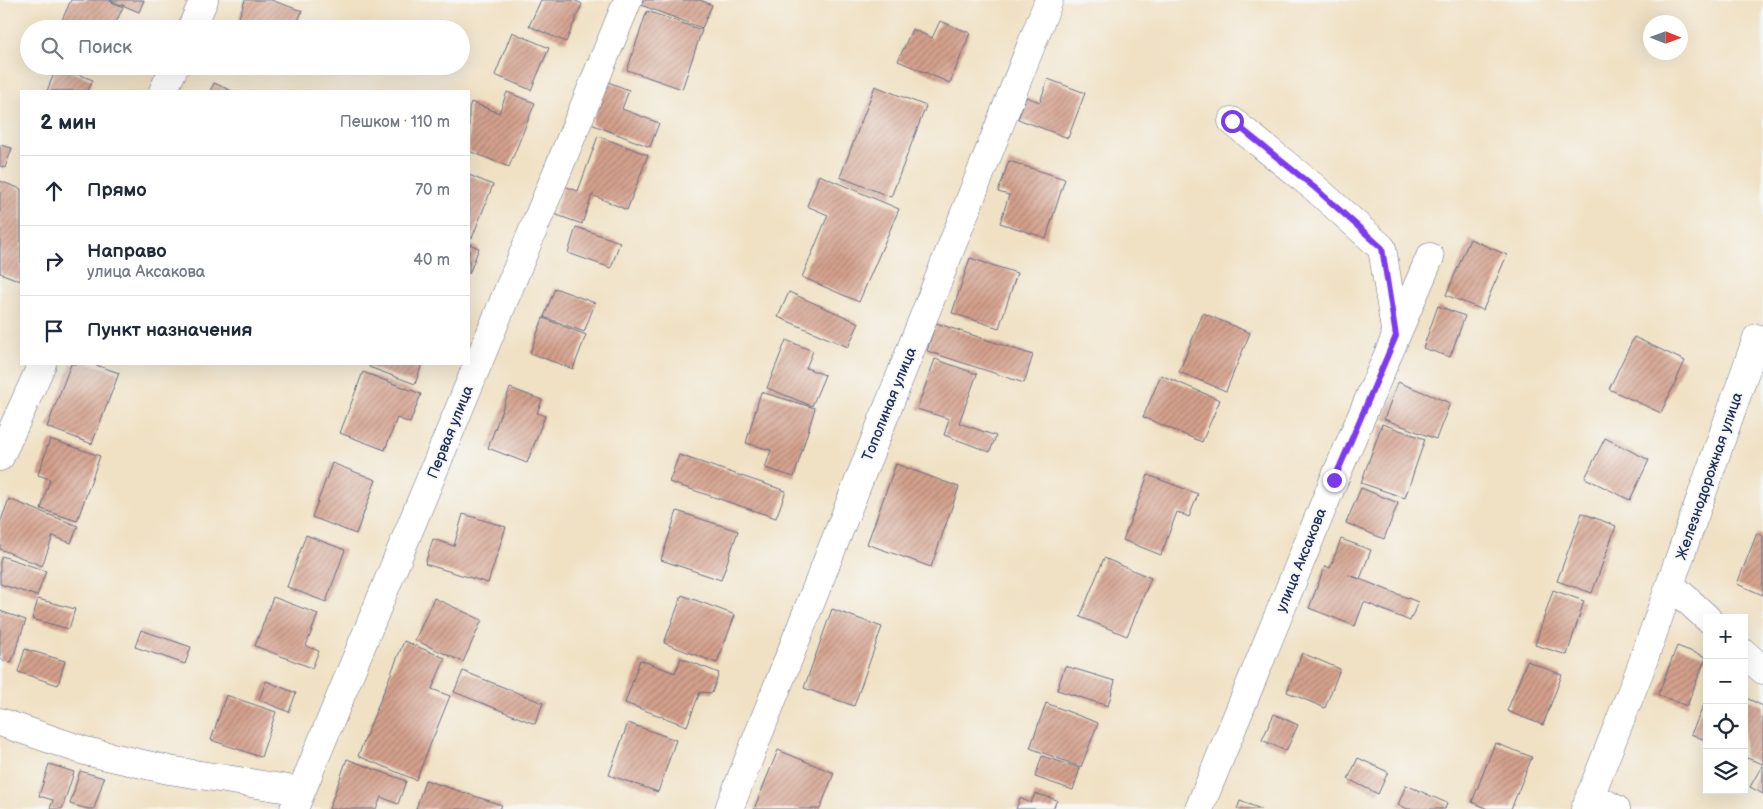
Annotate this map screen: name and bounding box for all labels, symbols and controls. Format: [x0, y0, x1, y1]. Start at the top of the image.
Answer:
north arrow [1643, 15, 1688, 60]
search box [20, 20, 470, 75]
icon: search [38, 34, 66, 62]
text: Поиск [78, 36, 132, 59]
text: 2 мин [40, 110, 96, 135]
route start [1221, 110, 1244, 133]
text: Пешком · 110 m [340, 113, 450, 132]
icon: ahead [40, 177, 68, 205]
text: Прямо [87, 179, 147, 202]
text: 70 m [415, 181, 450, 200]
text: Направо [87, 240, 167, 263]
icon: right [40, 247, 68, 275]
text: 40 m [413, 251, 450, 270]
text: улица Аксакова [87, 263, 205, 282]
icon: arrive [40, 317, 68, 345]
text: Пункт назначения [87, 319, 252, 342]
street label: Тополиная улица [858, 344, 921, 464]
street label: Первая улица [423, 383, 478, 481]
street label: Железнодорожная улица [1672, 390, 1747, 563]
route end [1323, 469, 1346, 492]
street label: улица Аксакова [1272, 505, 1331, 615]
map controls [1703, 614, 1748, 794]
button: + [1703, 614, 1748, 659]
button: − [1703, 659, 1748, 704]
button: locate [1703, 704, 1748, 749]
button: layers [1703, 749, 1748, 794]

